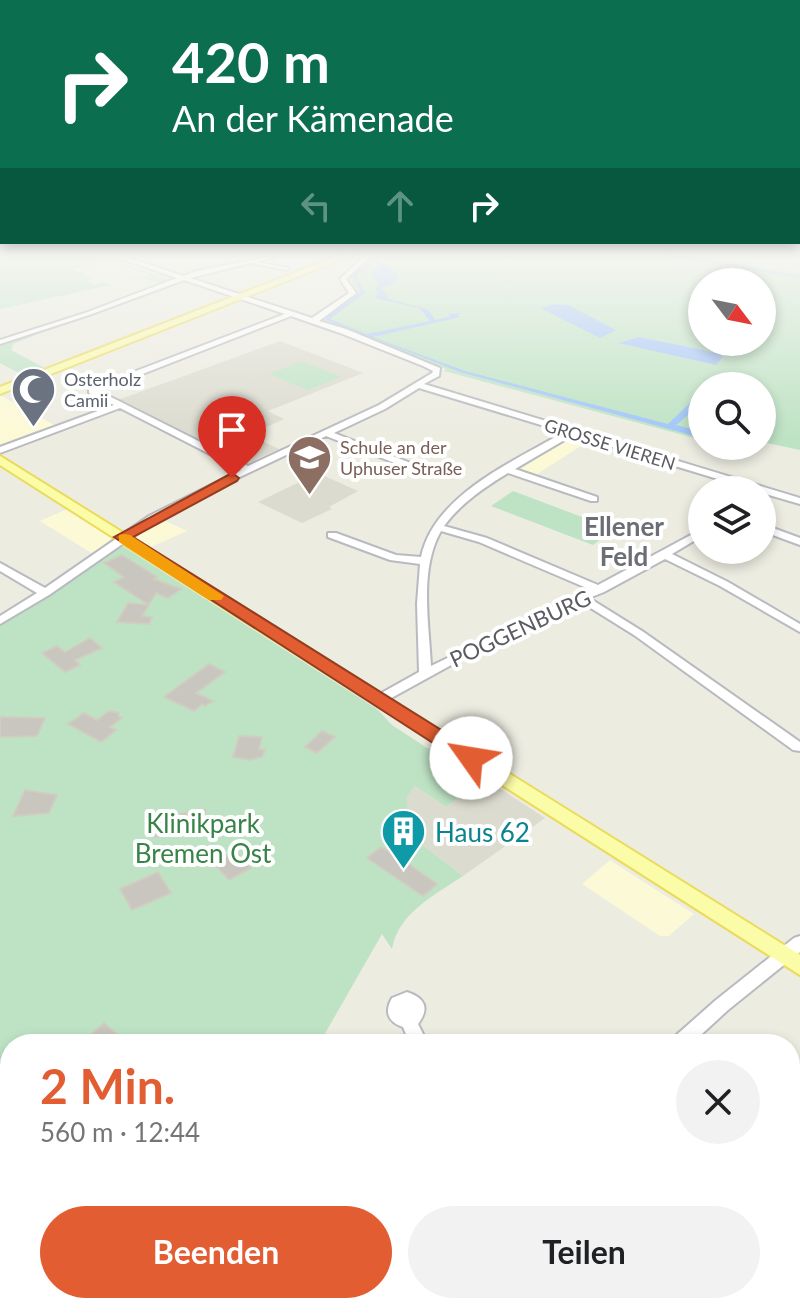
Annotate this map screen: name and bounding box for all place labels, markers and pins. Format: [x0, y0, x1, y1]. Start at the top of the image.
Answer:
mosque icon: Osterholz Camii [9, 365, 57, 428]
place label: Osterholz Camii [64, 368, 141, 411]
pin [198, 396, 266, 478]
school or university icon: Schule an der Uphuser Straße [285, 433, 333, 496]
place label: Schule an der Uphuser Straße [340, 436, 462, 479]
building icon: Haus 62 [380, 808, 428, 871]
place label: Haus 62 [435, 816, 530, 848]

